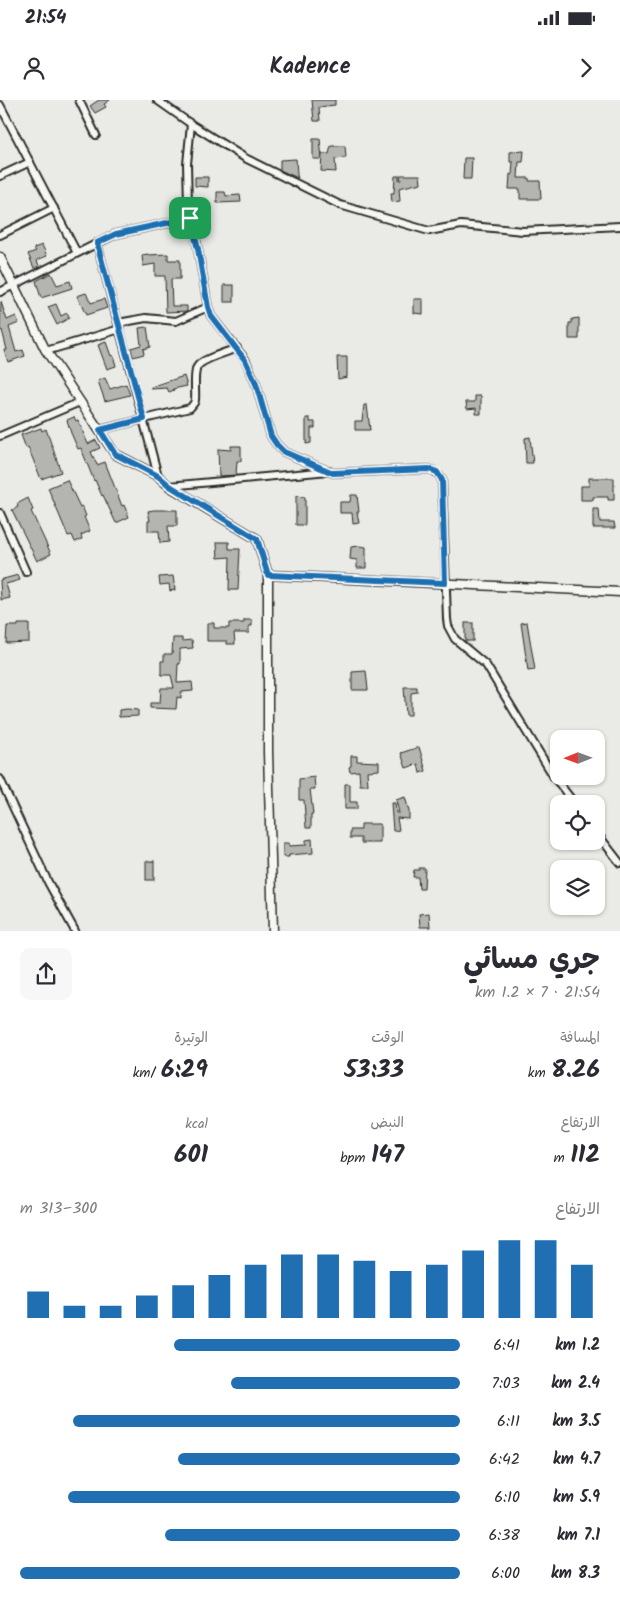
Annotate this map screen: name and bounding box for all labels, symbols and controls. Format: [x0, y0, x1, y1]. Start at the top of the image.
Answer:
text: 21:54 [25, 3, 66, 33]
text: Kadence [270, 50, 350, 85]
icon: person [20, 54, 48, 82]
icon: forward [572, 54, 600, 82]
pin [169, 197, 211, 239]
icon: arrive [176, 204, 204, 232]
north arrow [550, 730, 605, 785]
map controls [550, 730, 605, 915]
button: locate [550, 795, 605, 850]
button: layers [550, 860, 605, 915]
text: جري مسائي [463, 938, 600, 983]
button: share [20, 948, 72, 1000]
text: 21:54 · 7 × 1.2 km [475, 980, 600, 1005]
text: الوتيرة [174, 1027, 208, 1049]
text: الوقت [371, 1027, 404, 1049]
text: المسافة [560, 1027, 600, 1049]
text: 6:29 [161, 1050, 208, 1090]
text: 53:33 [344, 1050, 404, 1090]
text: 8.26 [551, 1050, 600, 1090]
text: /km [133, 1062, 161, 1084]
text: km [528, 1062, 551, 1084]
text: النبض [371, 1112, 404, 1134]
text: الارتفاع [561, 1112, 600, 1134]
text: kcal [185, 1113, 208, 1135]
text: 601 [174, 1135, 208, 1175]
text: 147 [371, 1135, 404, 1175]
text: 112 [570, 1135, 600, 1175]
text: bpm [340, 1147, 371, 1169]
text: m [554, 1147, 570, 1169]
text: 300–313 m [20, 1196, 97, 1221]
text: الارتفاع [555, 1197, 600, 1222]
text: 6:41 [493, 1333, 520, 1358]
text: 1.2 km [555, 1333, 600, 1358]
text: 7:03 [492, 1371, 520, 1396]
text: 2.4 km [551, 1371, 600, 1396]
text: 6:11 [497, 1409, 520, 1434]
text: 3.5 km [552, 1409, 600, 1434]
text: 6:42 [489, 1447, 520, 1472]
text: 4.7 km [553, 1447, 600, 1472]
text: 6:10 [494, 1485, 520, 1510]
text: 5.9 km [553, 1485, 600, 1510]
text: 6:38 [488, 1523, 520, 1548]
text: 7.1 km [557, 1523, 600, 1548]
text: 6:00 [491, 1561, 520, 1586]
text: 8.3 km [551, 1561, 600, 1586]

